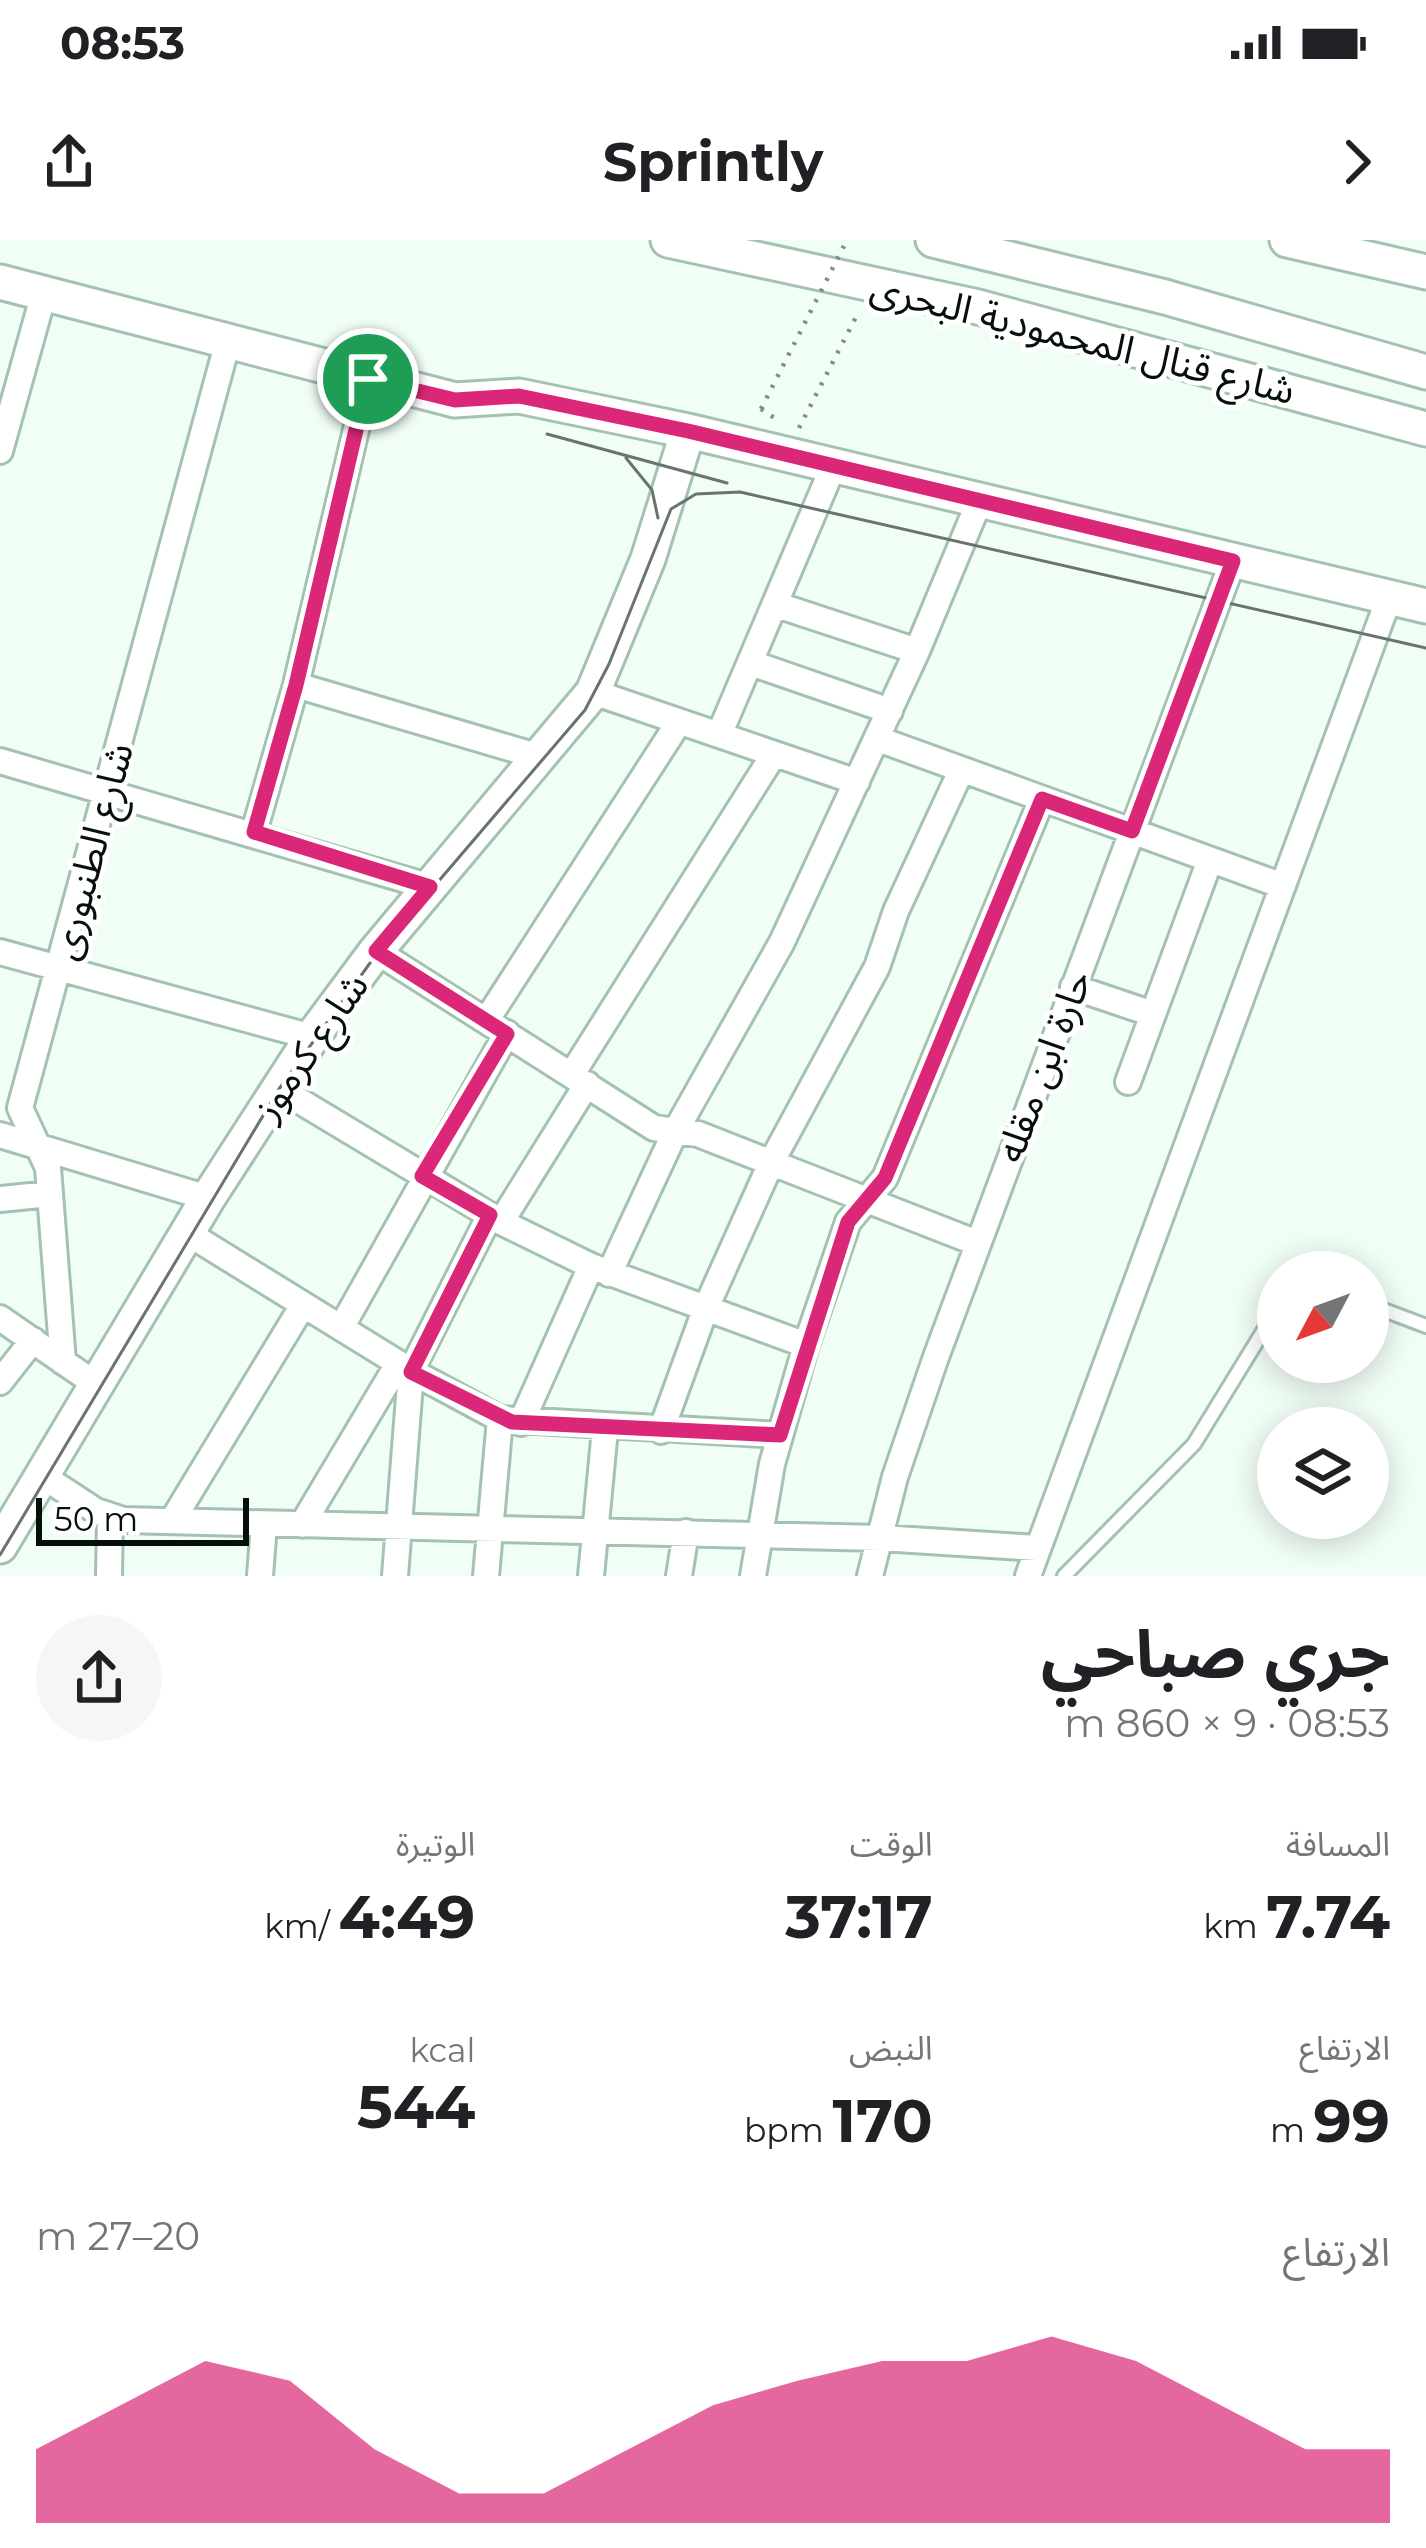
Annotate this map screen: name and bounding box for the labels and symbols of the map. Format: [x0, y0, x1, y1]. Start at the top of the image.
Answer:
street label: شارع قنال المحمودية البحرى [865, 262, 1300, 419]
pin [317, 328, 419, 430]
street label: شارع الطنبورى [39, 737, 148, 966]
street label: شارع كرموز [241, 963, 382, 1133]
street label: حارة ابن مقله [984, 963, 1102, 1169]
north arrow [1257, 1251, 1389, 1383]
scale bar [36, 1492, 249, 1545]

